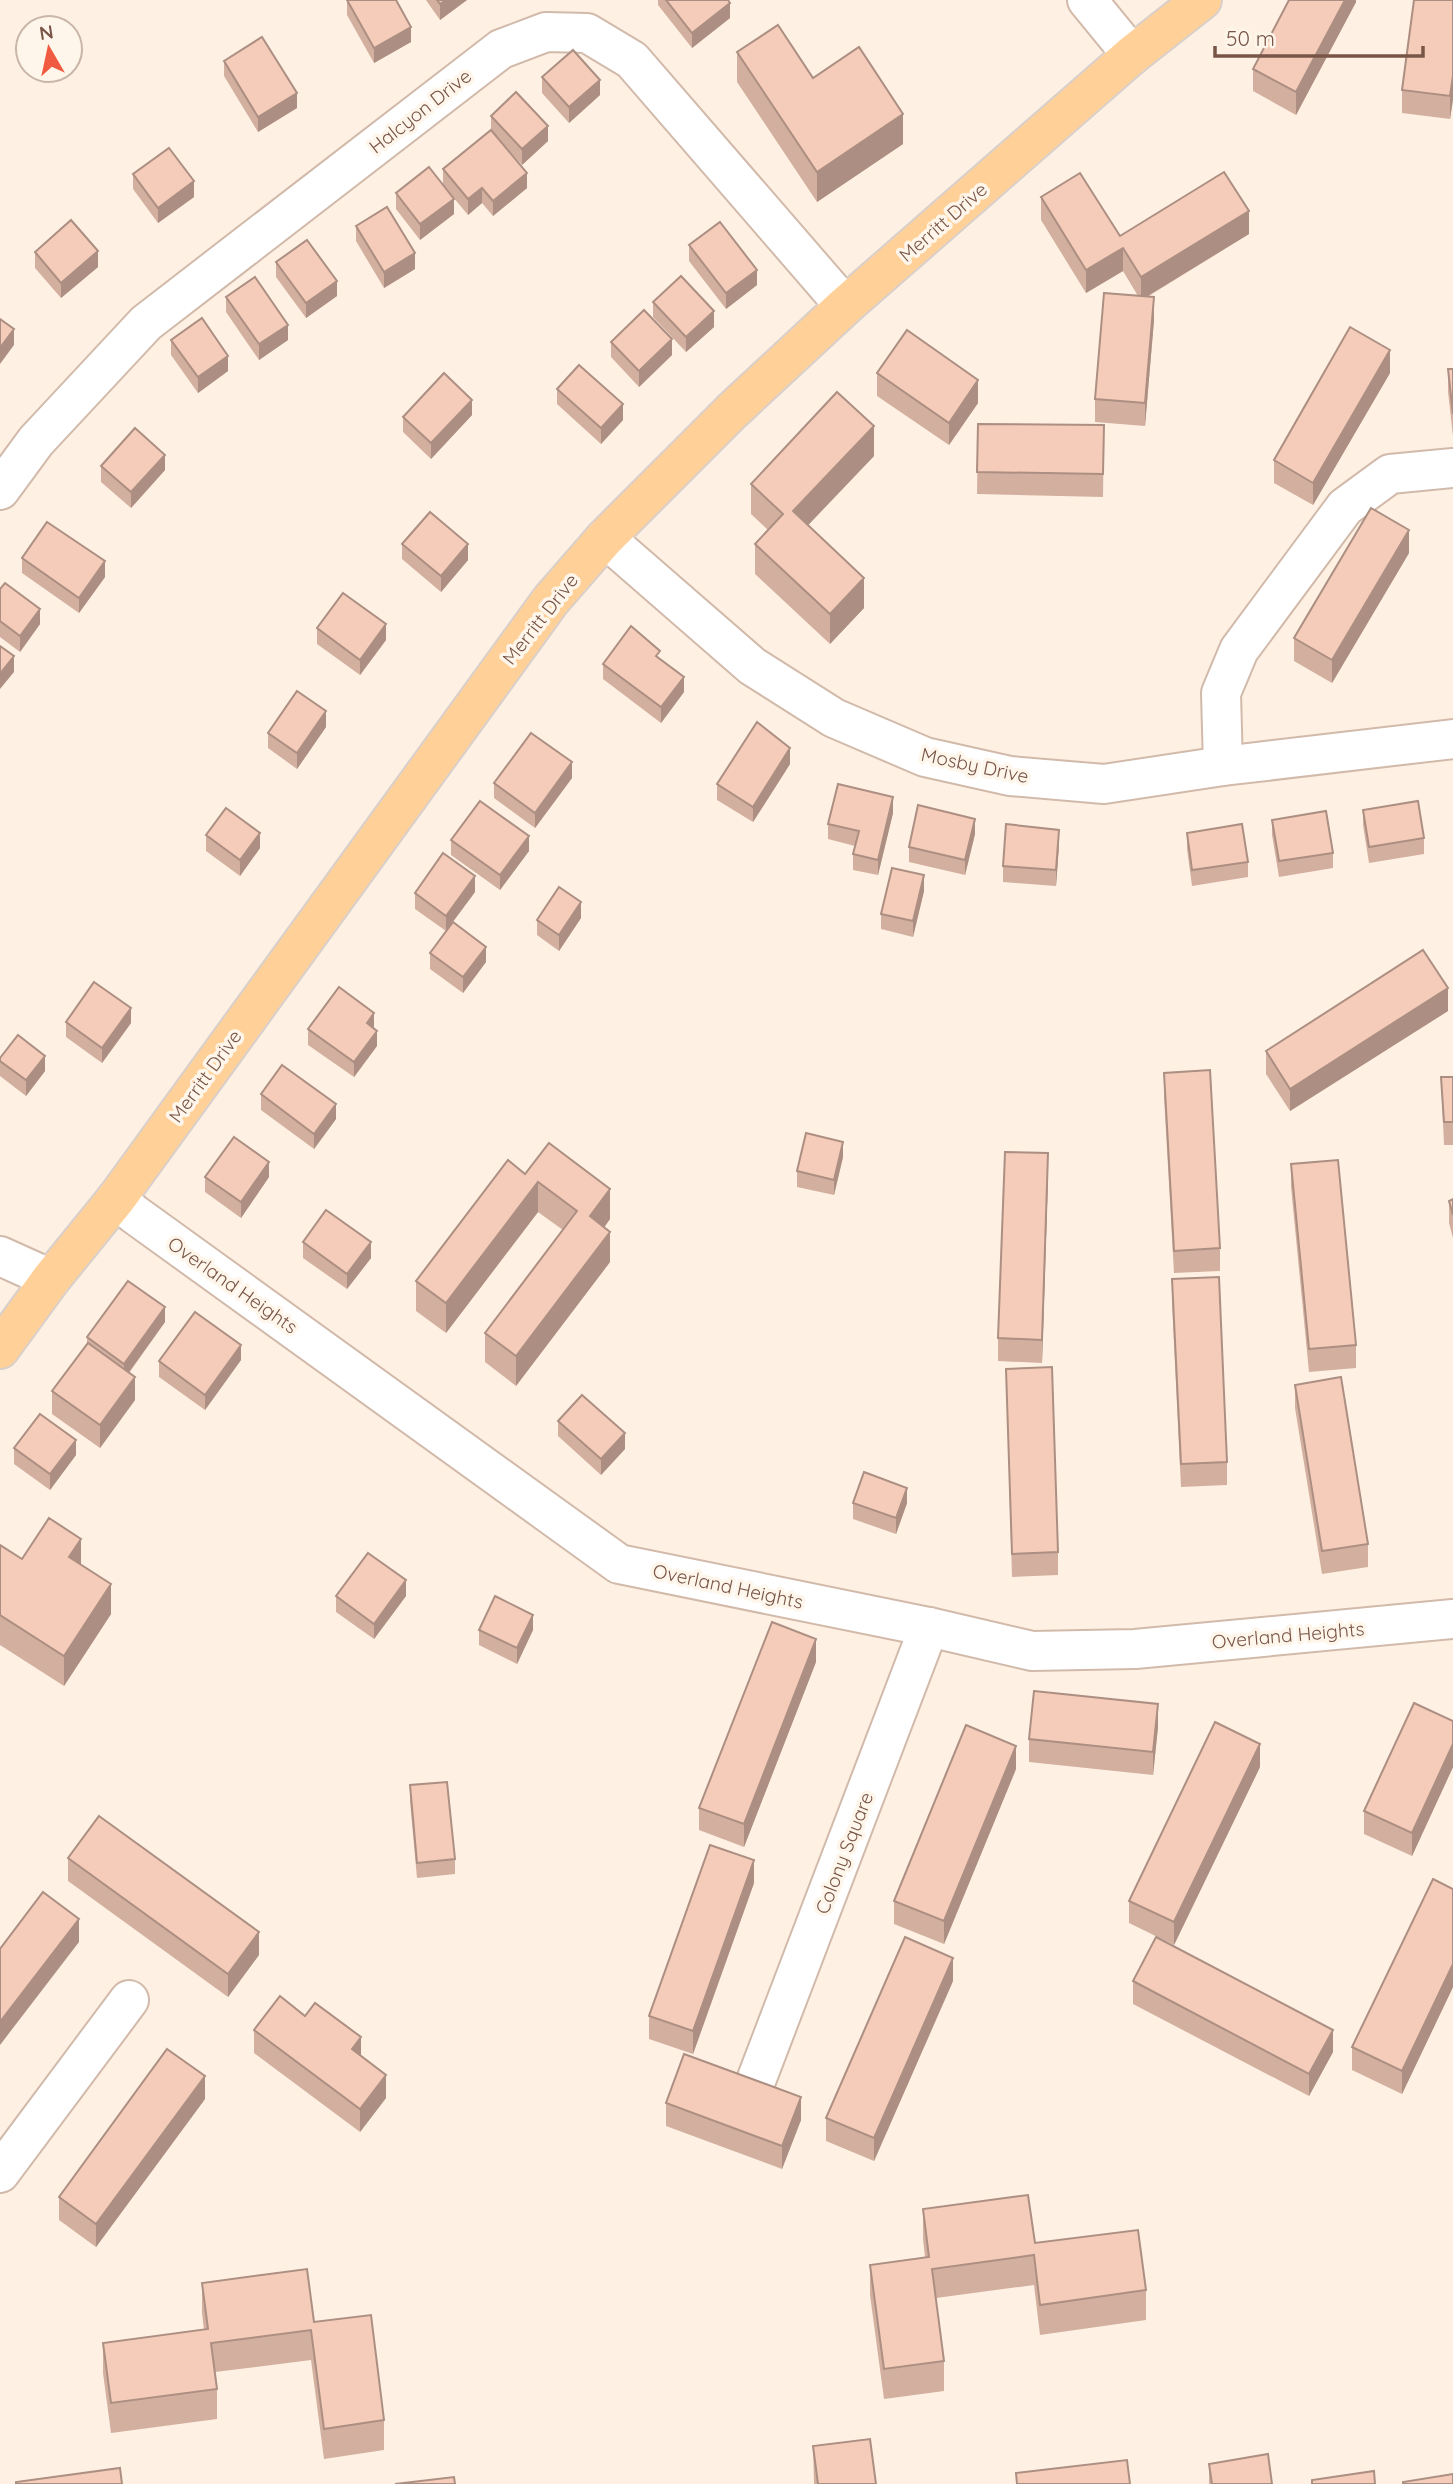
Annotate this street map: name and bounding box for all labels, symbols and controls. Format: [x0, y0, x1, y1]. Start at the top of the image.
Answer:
north arrow [14, 14, 84, 84]
scale bar [1215, 14, 1423, 58]
text: N [38, 19, 55, 45]
text: 50 m [1226, 25, 1275, 51]
street label: Halcyon Drive [364, 64, 476, 158]
street label: Merritt Drive [894, 177, 992, 267]
street label: Merritt Drive [497, 569, 583, 669]
street label: Mosby Drive [919, 742, 1031, 788]
street label: Merritt Drive [163, 1025, 247, 1127]
street label: Overland Heights [163, 1231, 303, 1339]
street label: Overland Heights [651, 1558, 805, 1614]
street label: Overland Heights [1211, 1616, 1365, 1654]
street label: Colony Square [810, 1789, 878, 1917]

